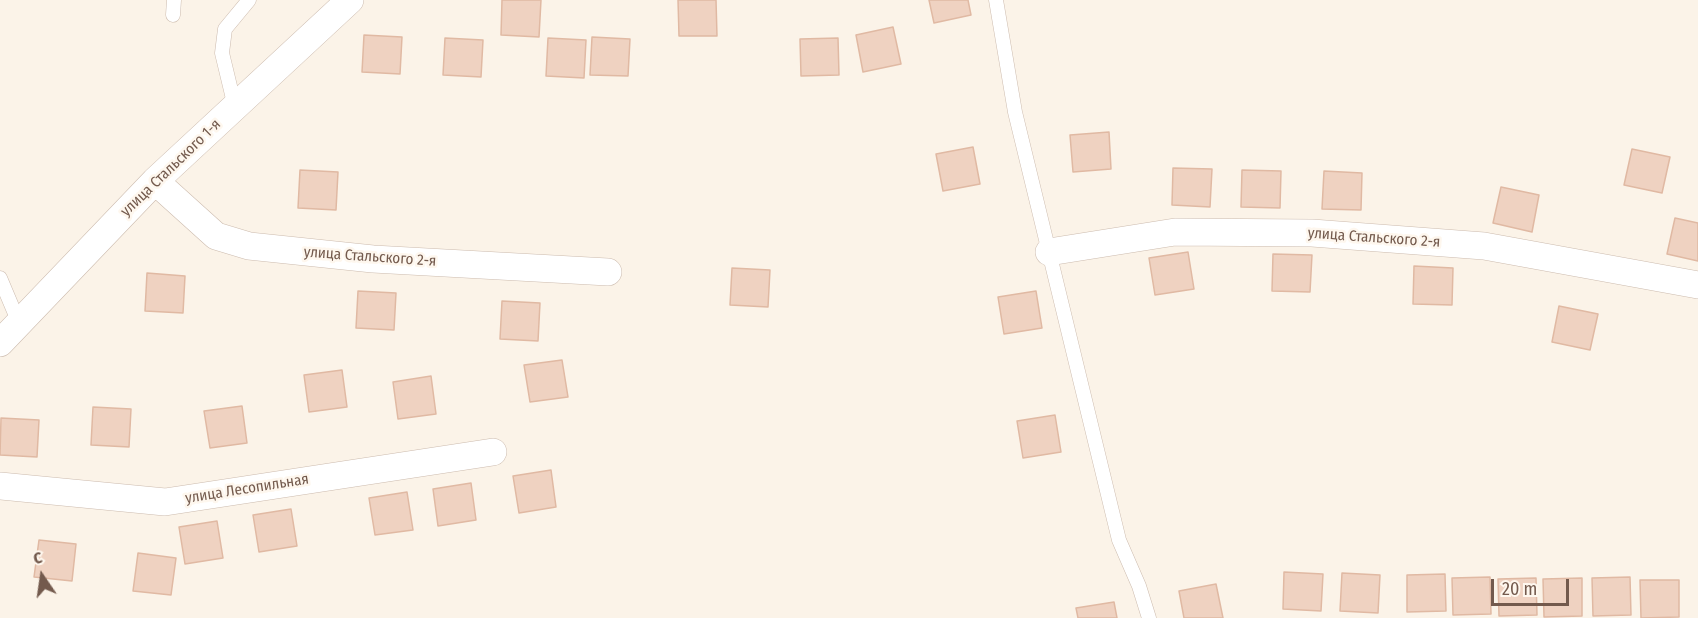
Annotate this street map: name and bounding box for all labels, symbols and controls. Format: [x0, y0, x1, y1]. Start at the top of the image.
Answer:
street label: улица Стальского 1-я [117, 116, 225, 220]
street label: улица Стальского 2-я [1307, 224, 1441, 252]
street label: улица Стальского 2-я [303, 243, 437, 271]
street label: улица Лесопильная [184, 470, 310, 508]
north arrow [12, 546, 72, 606]
text: С [32, 548, 44, 568]
scale bar [1494, 567, 1572, 605]
text: 20 m [1502, 578, 1537, 600]

